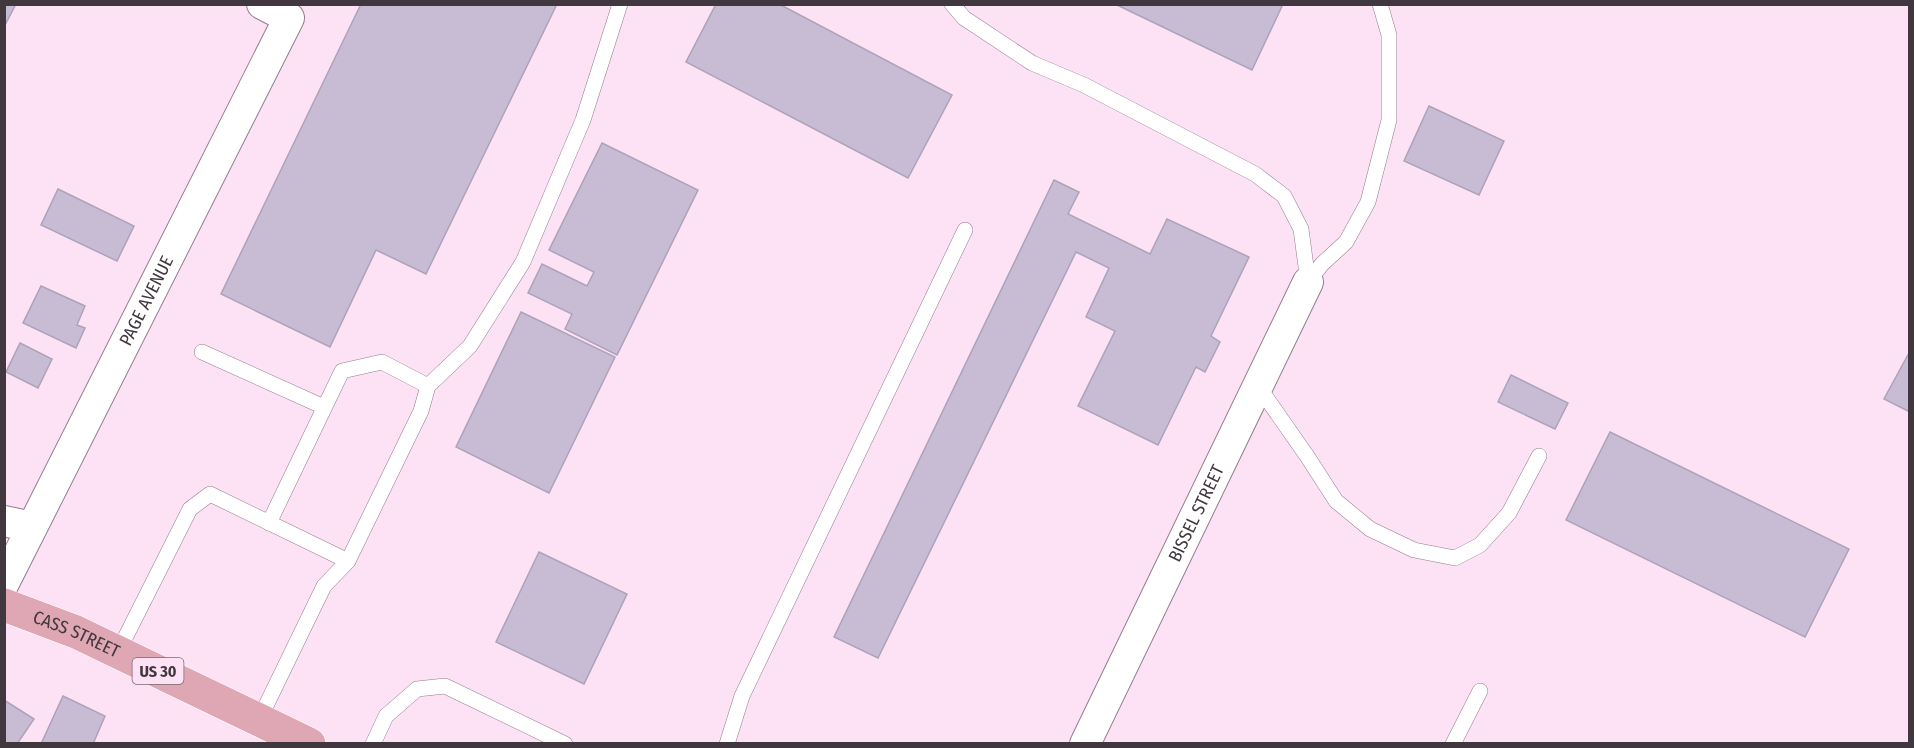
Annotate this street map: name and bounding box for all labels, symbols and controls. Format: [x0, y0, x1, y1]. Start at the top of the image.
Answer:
street label: PAGE AVENUE [115, 252, 178, 349]
street label: BISSEL STREET [1164, 461, 1229, 565]
street label: CASS STREET [30, 606, 124, 663]
road number: US 30 [132, 658, 184, 684]

